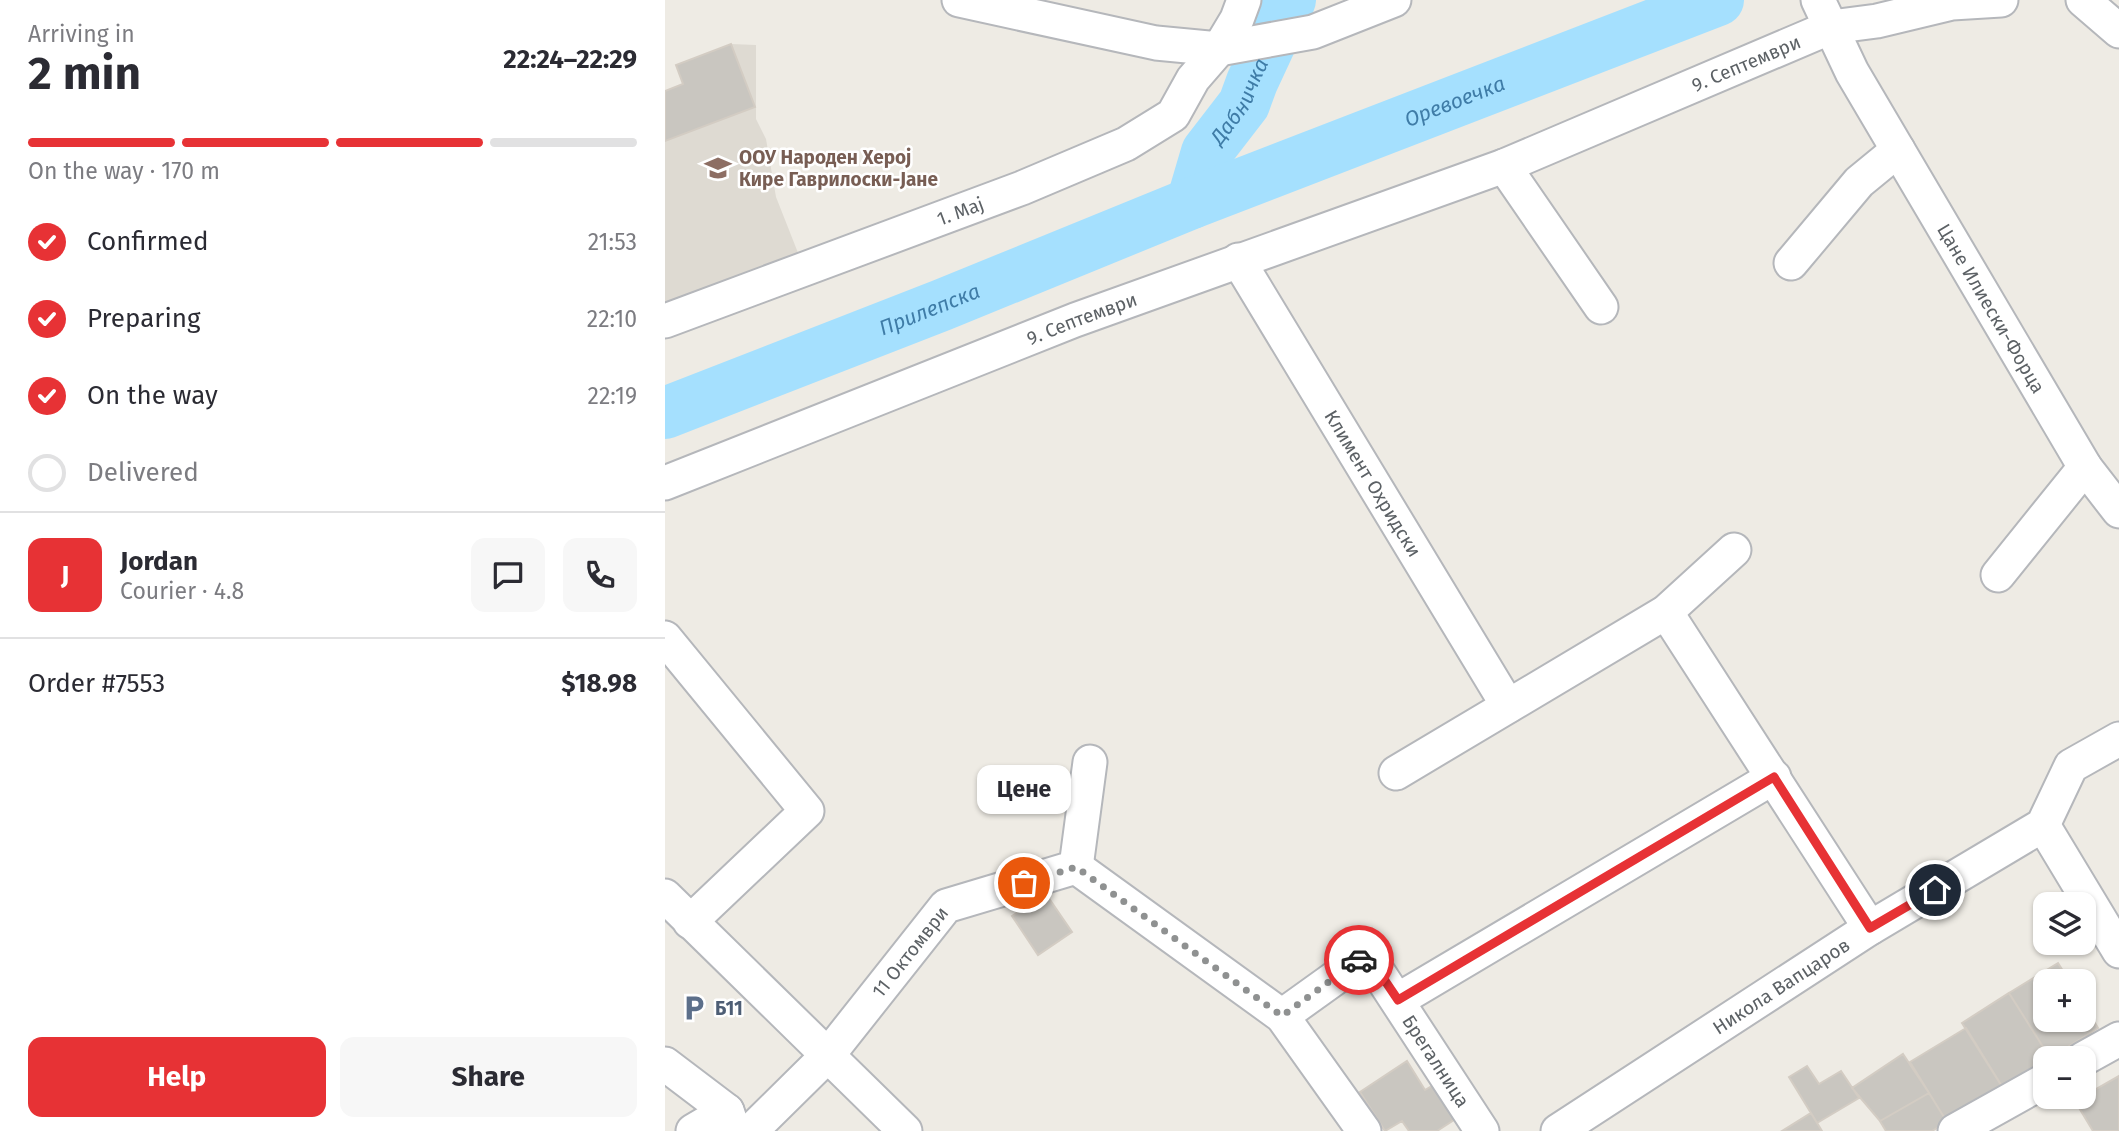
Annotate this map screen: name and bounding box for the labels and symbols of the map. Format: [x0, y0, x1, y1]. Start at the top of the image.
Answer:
street label: 9. Септември [1688, 30, 1804, 97]
water label: Дабничка [1203, 54, 1274, 151]
water label: Оревоечка [1401, 70, 1509, 133]
place label: ООУ Народен Херој Кире Гаврилоски-Јане [739, 146, 938, 191]
school or university icon: ООУ Народен Херој Кире Гаврилоски-Јане [703, 153, 733, 183]
street label: 1. Мај [934, 192, 987, 231]
street label: Цане Илиески-Форца [1932, 220, 2050, 397]
water label: Прилепска [875, 278, 984, 341]
street label: 9. Септември [1023, 288, 1140, 350]
street label: Климент Охридски [1320, 406, 1426, 561]
callout: Цене [977, 764, 1071, 813]
pin [994, 853, 1054, 913]
pin [1905, 860, 1965, 920]
street label: 11 Октомври [867, 902, 953, 1002]
courier [1324, 925, 1394, 995]
street label: Никола Вапцаров [1708, 933, 1854, 1039]
parking icon: Б11 [679, 993, 709, 1023]
place label: Б11 [715, 997, 743, 1020]
street label: Брегалница [1397, 1011, 1474, 1112]

